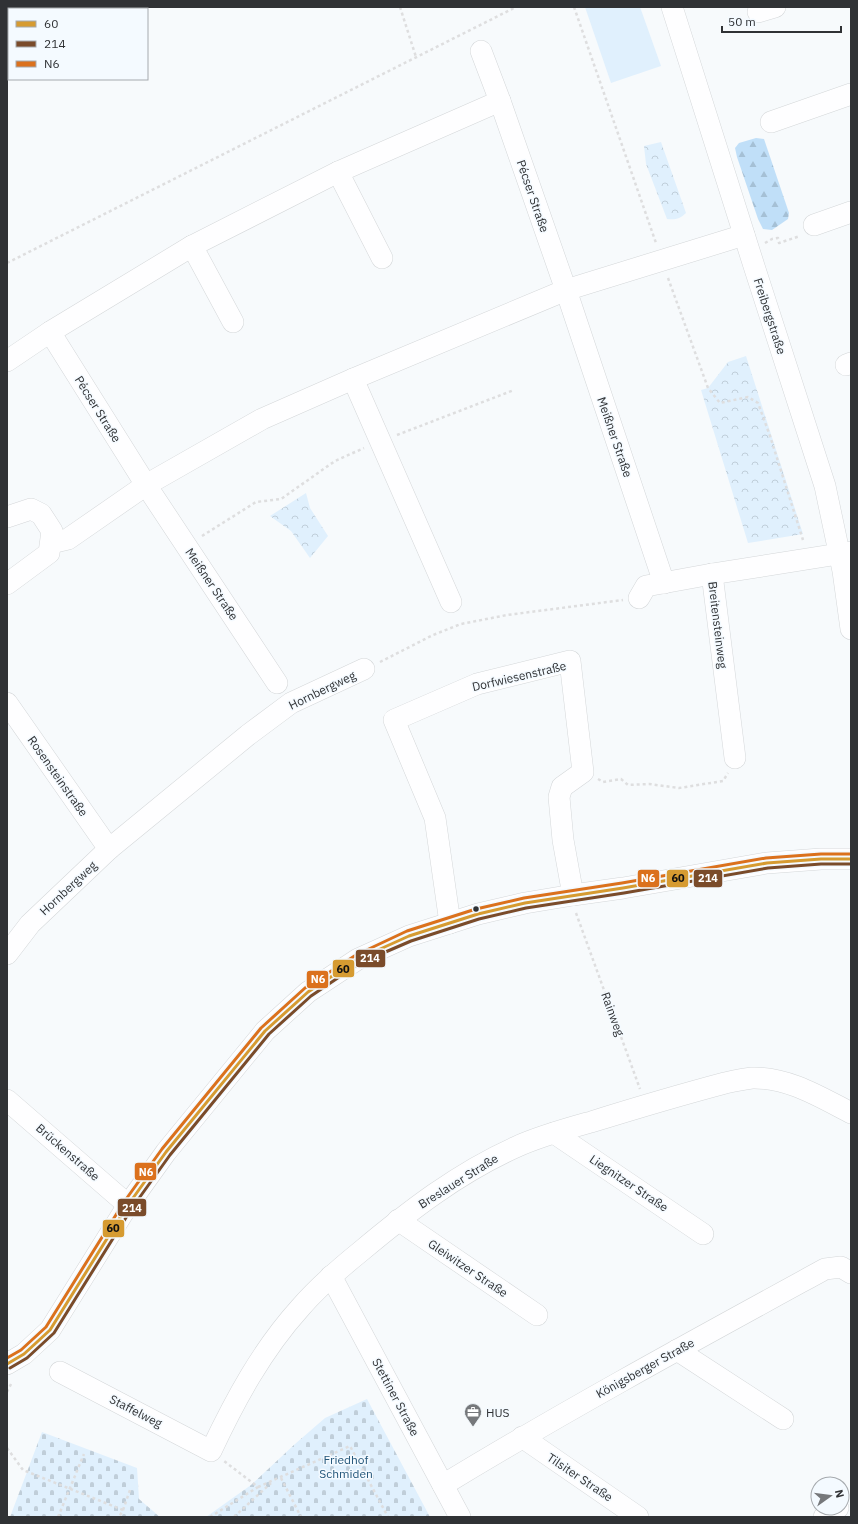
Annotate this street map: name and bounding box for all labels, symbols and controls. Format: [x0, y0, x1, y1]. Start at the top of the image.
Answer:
legend [8, 8, 148, 80]
scale bar [722, 8, 841, 34]
text: 50 m [728, 14, 756, 29]
text: 60 [44, 16, 58, 31]
text: 214 [44, 36, 66, 51]
text: N6 [44, 56, 60, 71]
street label: Pécser Straße [514, 158, 553, 235]
street label: Freibergstraße [751, 276, 790, 356]
street label: Pécser Straße [72, 373, 125, 445]
street label: Meißner Straße [594, 395, 636, 479]
street label: Meißner Straße [182, 545, 242, 623]
street label: Breitensteinweg [705, 581, 731, 670]
street label: Dorfwiesenstraße [470, 658, 568, 694]
street label: Hornbergweg [286, 667, 358, 713]
street label: Rosensteinstraße [25, 733, 92, 819]
street label: Hornbergweg [36, 857, 100, 918]
line badge: N6 [637, 869, 660, 888]
line badge: 60 [666, 869, 689, 888]
line badge: 214 [693, 869, 723, 888]
text: N6 [641, 871, 656, 885]
text: 60 [671, 871, 685, 885]
text: 214 [698, 871, 718, 885]
unlabelled marker [471, 904, 481, 914]
line badge: 214 [355, 949, 386, 968]
text: 214 [360, 951, 380, 965]
line badge: 60 [332, 959, 355, 978]
text: 60 [336, 962, 350, 976]
line badge: N6 [306, 970, 329, 989]
text: N6 [311, 972, 326, 986]
street label: Rainweg [598, 990, 628, 1039]
street label: Brückenstraße [33, 1120, 103, 1184]
street label: Breslauer Straße [415, 1150, 501, 1212]
street label: Liegnitzer Straße [587, 1151, 671, 1215]
line badge: N6 [134, 1162, 157, 1181]
text: N6 [139, 1165, 154, 1179]
line badge: 214 [117, 1198, 147, 1217]
text: 214 [122, 1201, 142, 1215]
line badge: 60 [102, 1219, 125, 1238]
text: 60 [106, 1221, 120, 1235]
street label: Gleiwitzer Straße [425, 1236, 511, 1300]
street label: Königsberger Straße [593, 1335, 697, 1401]
street label: Stettiner Straße [369, 1356, 423, 1439]
street label: Staffelweg [107, 1391, 165, 1431]
office icon: HUS [463, 1402, 483, 1427]
place label: HUS [486, 1405, 510, 1420]
street label: Tilsiter Straße [544, 1449, 616, 1505]
park label: Friedhof Schmiden [319, 1452, 373, 1481]
north arrow [810, 1476, 850, 1516]
text: N [832, 1488, 847, 1499]

